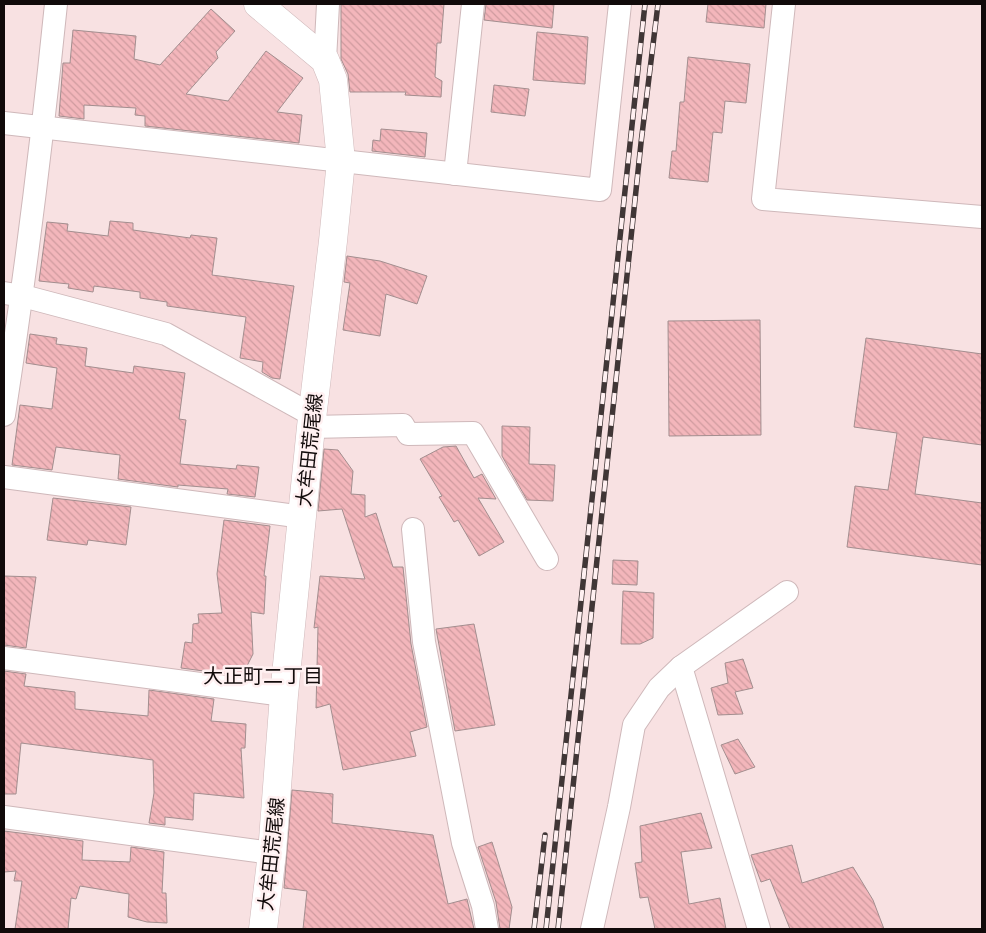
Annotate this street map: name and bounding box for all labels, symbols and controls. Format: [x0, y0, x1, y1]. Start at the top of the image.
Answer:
street label: 大牟田荒尾線 [293, 392, 326, 508]
district label: 大正町二丁目 [203, 666, 323, 687]
street label: 大牟田荒尾線 [255, 796, 288, 912]

